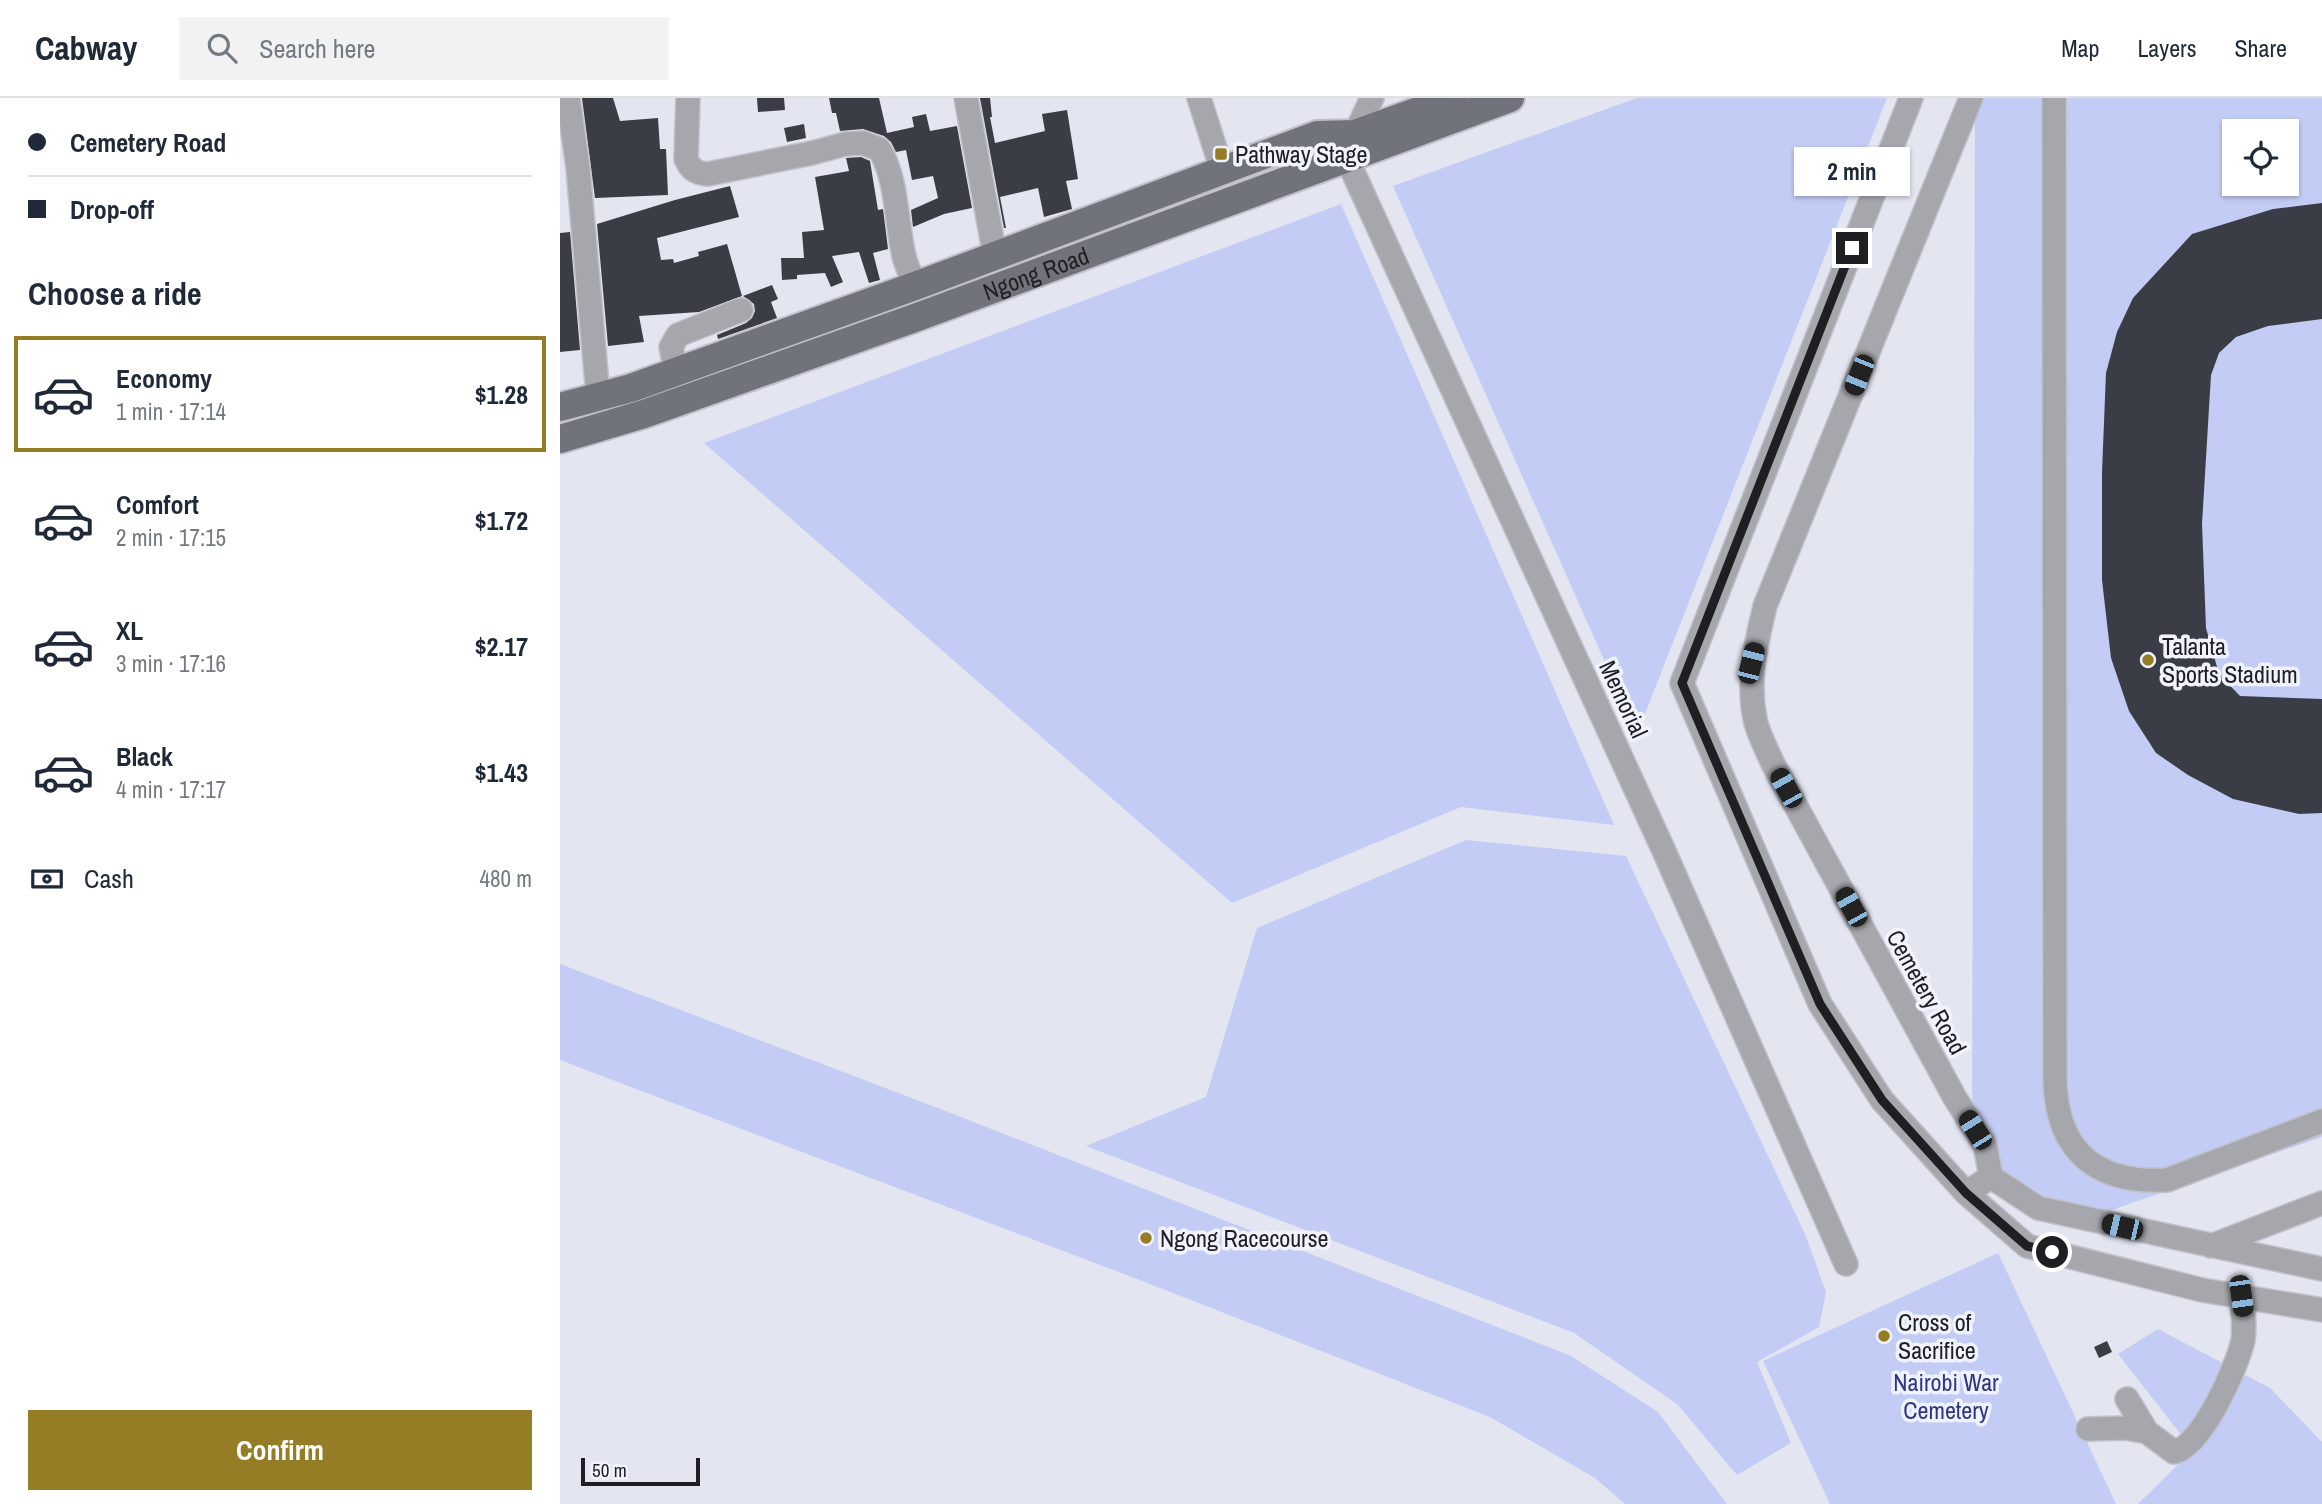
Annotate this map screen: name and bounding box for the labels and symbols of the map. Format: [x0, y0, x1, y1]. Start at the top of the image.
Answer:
place label: Pathway Stage [1235, 138, 1367, 170]
marker: Pathway Stage [1213, 146, 1229, 162]
callout: 2 min [1794, 146, 1910, 195]
route end [1836, 232, 1868, 264]
street label: Ngong Road [978, 239, 1093, 307]
car [1842, 352, 1877, 398]
place label: Talanta Sports Stadium [2162, 630, 2298, 690]
car [1736, 640, 1767, 686]
marker: Talanta Sports Stadium [2140, 652, 2156, 668]
street label: Memorial [1592, 655, 1656, 743]
car [1767, 765, 1806, 811]
car [1832, 884, 1871, 930]
street label: Cemetery Road [1880, 924, 1974, 1060]
car [1955, 1107, 1996, 1153]
car [2100, 1212, 2145, 1242]
place label: Ngong Racecourse [1160, 1222, 1328, 1254]
marker: Ngong Racecourse [1138, 1230, 1154, 1246]
route start [2036, 1236, 2068, 1268]
car [2228, 1274, 2255, 1318]
place label: Cross of Sacrifice [1898, 1306, 1976, 1366]
marker: Cross of Sacrifice [1876, 1328, 1892, 1344]
park label: Nairobi War Cemetery [1893, 1366, 1999, 1426]
scale bar [581, 1455, 700, 1487]

